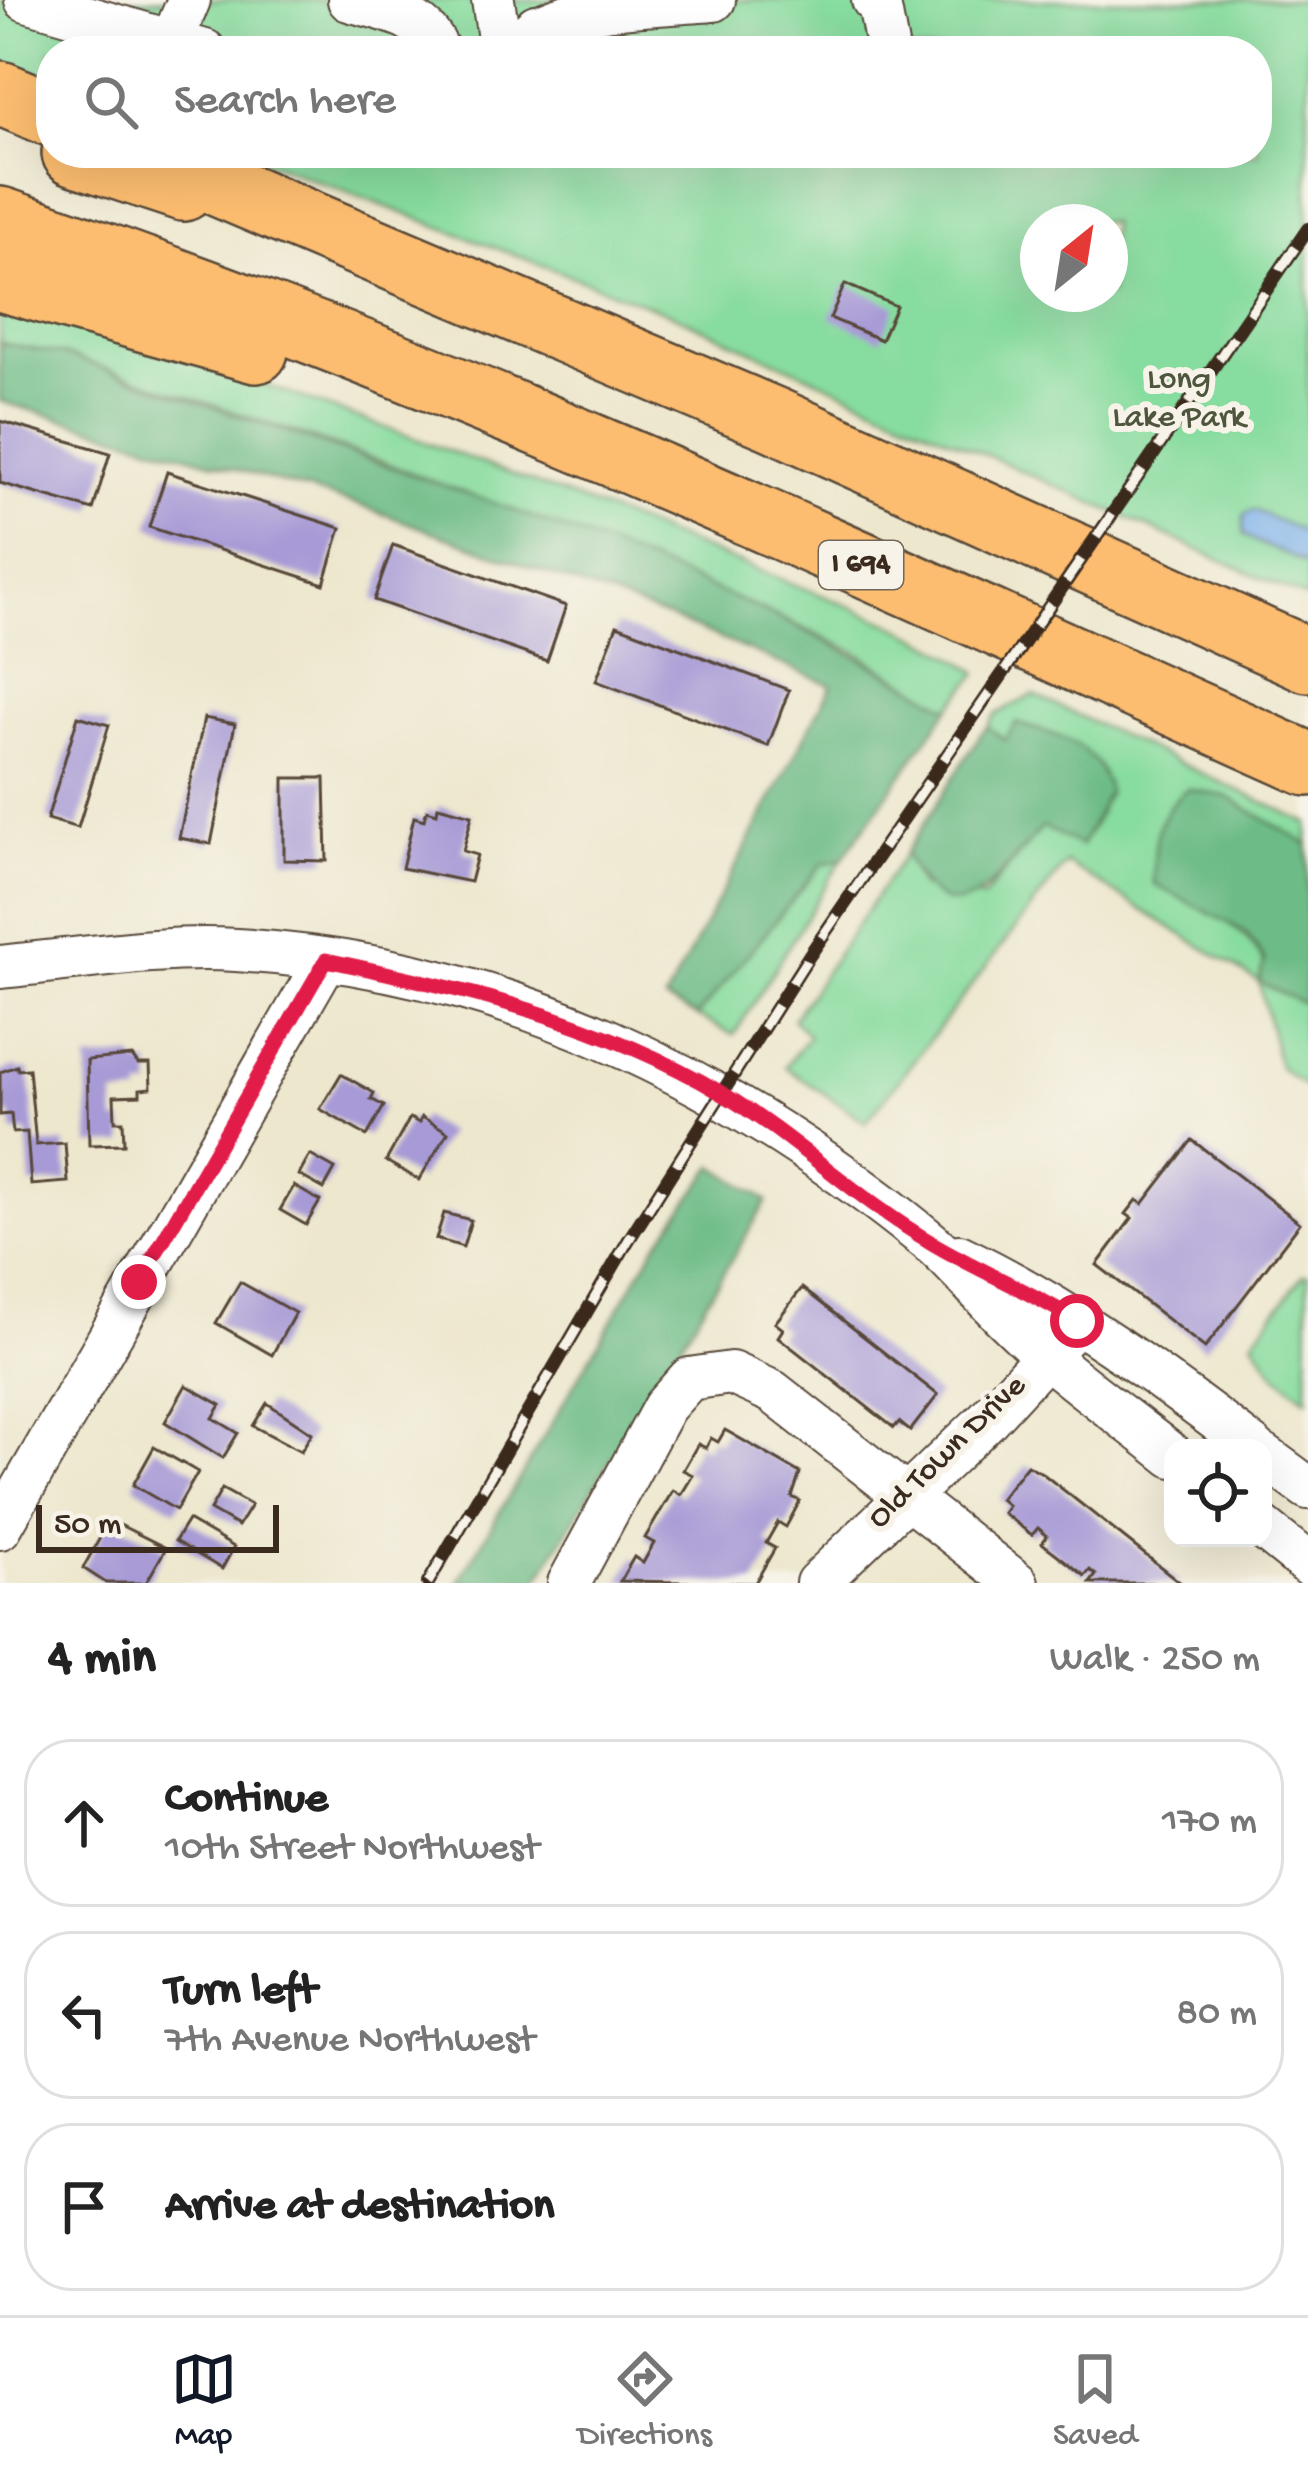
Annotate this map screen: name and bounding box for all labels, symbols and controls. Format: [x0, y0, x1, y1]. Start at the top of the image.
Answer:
search box [36, 36, 1272, 168]
icon: search [78, 69, 144, 135]
text: Search here [174, 76, 396, 129]
north arrow [1020, 204, 1128, 312]
park label: Long Lake Park [1113, 362, 1249, 438]
road number: I 694 [819, 541, 903, 589]
route end [112, 1255, 166, 1309]
route start [1050, 1294, 1104, 1348]
street label: Old Town Drive [861, 1367, 1036, 1538]
map controls [1164, 1439, 1272, 1547]
button: locate [1164, 1439, 1272, 1547]
scale bar [36, 1499, 279, 1552]
text: 50 m [54, 1507, 121, 1545]
text: 4 min [48, 1631, 156, 1691]
text: Walk · 250 m [1050, 1638, 1260, 1684]
text: Continue [165, 1774, 328, 1827]
icon: ahead [51, 1790, 117, 1856]
text: 170 m [1162, 1800, 1257, 1846]
text: 10th Street Northwest [165, 1827, 539, 1873]
text: Turn left [165, 1966, 317, 2019]
icon: left [51, 1982, 117, 2048]
text: 80 m [1177, 1992, 1257, 2038]
text: 7th Avenue Northwest [165, 2019, 535, 2065]
icon: arrive [51, 2174, 117, 2240]
text: Arrive at destination [165, 2181, 554, 2234]
tab: Map [171, 2346, 237, 2456]
tab: Directions [578, 2346, 712, 2456]
tab: Saved [1053, 2346, 1137, 2456]

